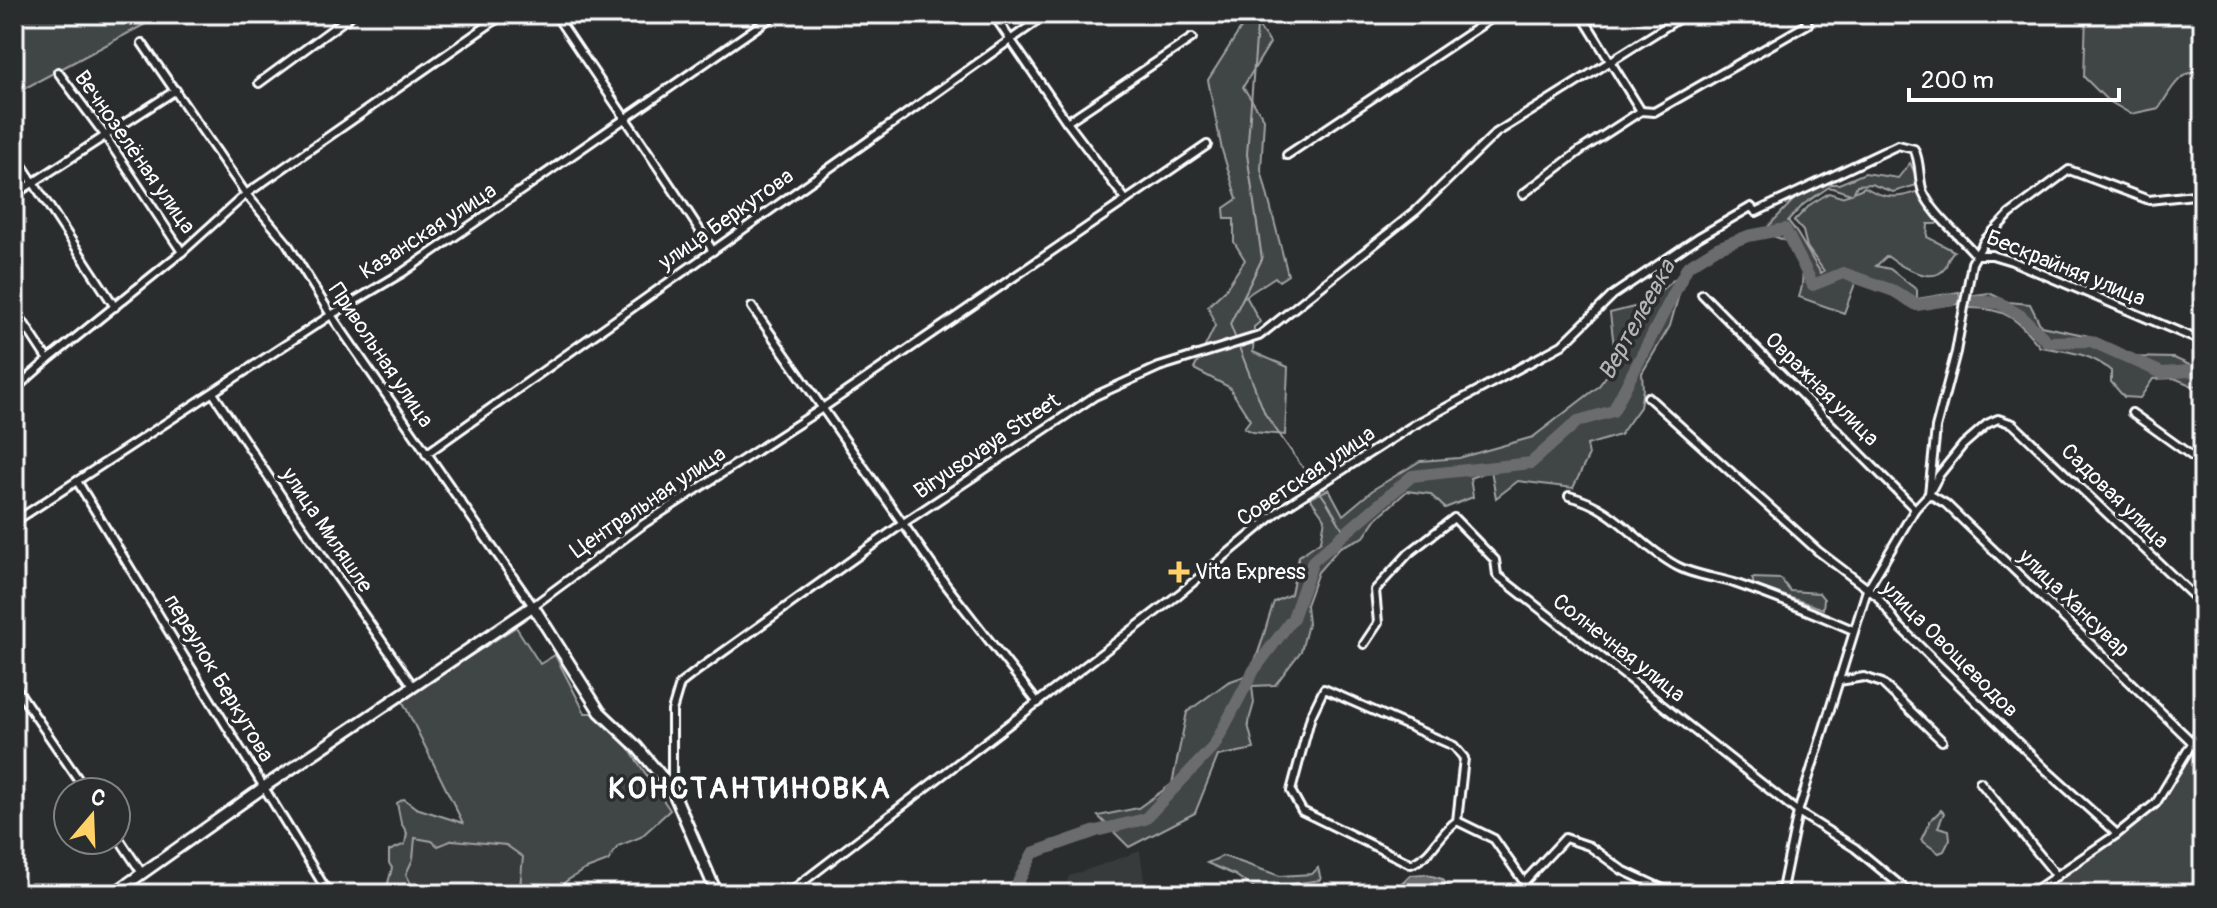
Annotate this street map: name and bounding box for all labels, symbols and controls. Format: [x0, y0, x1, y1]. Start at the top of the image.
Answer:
scale bar [1909, 52, 2119, 102]
street label: Вечнозелёная улица [68, 65, 202, 239]
text: 200 m [1921, 66, 1994, 95]
street label: улица Беркутова [652, 162, 799, 277]
street label: Казанская улица [354, 176, 502, 286]
street label: Бескрайняя улица [1982, 223, 2150, 313]
water label: Вертелеевка [1592, 254, 1683, 385]
street label: Привольная улица [322, 277, 440, 433]
street label: Овражная улица [1759, 326, 1885, 452]
street label: Biryusovaya Street [908, 387, 1066, 505]
street label: Советская улица [1232, 419, 1380, 533]
street label: Садовая улица [2055, 437, 2175, 555]
street label: Центральная улица [565, 440, 731, 564]
street label: улица Миляшле [274, 461, 379, 598]
street label: улица Хансувар [2012, 542, 2136, 663]
place label: Vita Express [1195, 558, 1306, 586]
marker: Vita Express [1170, 563, 1188, 581]
street label: улица Овощеводов [1875, 574, 2025, 724]
street label: Солнечная улица [1547, 587, 1691, 709]
street label: переулок Беркутова [158, 589, 280, 767]
district label: КОНСТАНТИНОВКА [608, 770, 892, 807]
north arrow [52, 776, 132, 856]
text: С [87, 783, 110, 814]

